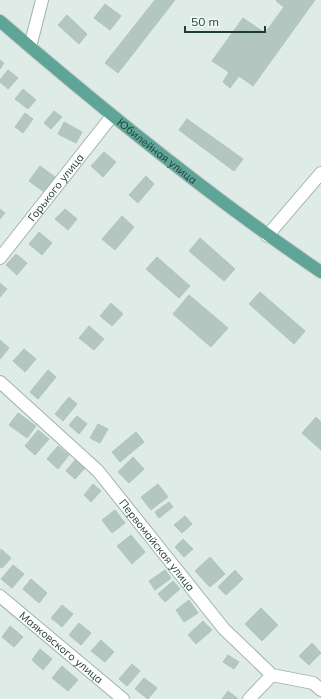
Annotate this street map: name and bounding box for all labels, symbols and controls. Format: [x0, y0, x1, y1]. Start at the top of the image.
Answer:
scale bar [185, 8, 265, 34]
text: 50 m [191, 14, 219, 29]
street label: Юбилейная улица [114, 115, 200, 187]
street label: Горького улица [25, 151, 87, 224]
street label: Первомайская улица [116, 496, 198, 594]
street label: Маяковского улица [17, 608, 106, 686]

